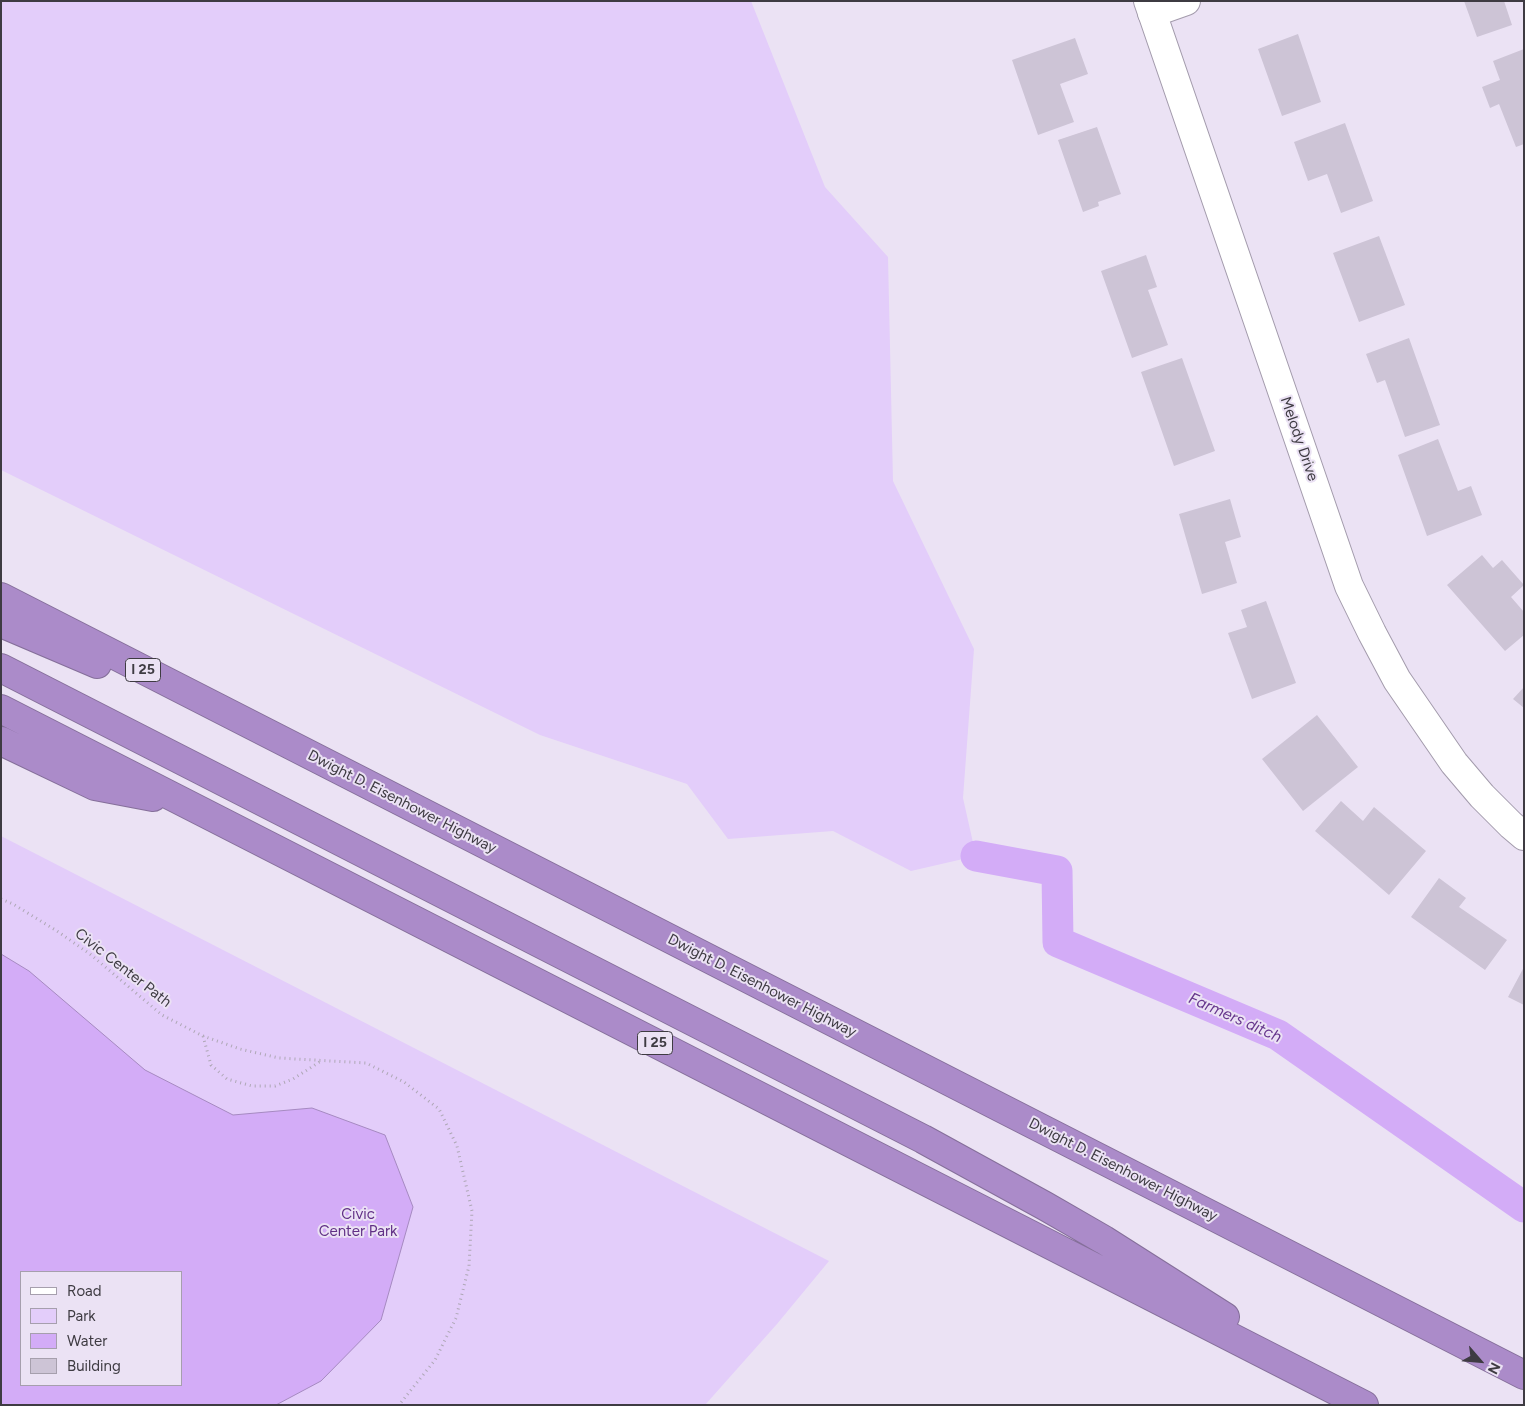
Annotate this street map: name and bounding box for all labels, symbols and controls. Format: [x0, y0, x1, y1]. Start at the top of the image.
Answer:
street label: Melody Drive [1276, 394, 1322, 484]
road number: I 25 [126, 658, 160, 682]
street label: Dwight D. Eisenhower Highway [305, 746, 499, 858]
street label: Civic Center Path [71, 925, 175, 1011]
street label: Dwight D. Eisenhower Highway [665, 930, 859, 1042]
water label: Farmers ditch [1186, 989, 1284, 1047]
road number: I 25 [638, 1032, 672, 1054]
street label: Dwight D. Eisenhower Highway [1026, 1114, 1220, 1226]
park label: Civic Center Park [319, 1206, 397, 1241]
legend [20, 1271, 182, 1386]
text: Road [67, 1282, 102, 1300]
text: Park [67, 1307, 96, 1325]
text: Water [67, 1332, 107, 1350]
north arrow [1455, 1336, 1505, 1386]
text: Building [67, 1357, 121, 1375]
text: N [1484, 1359, 1504, 1377]

